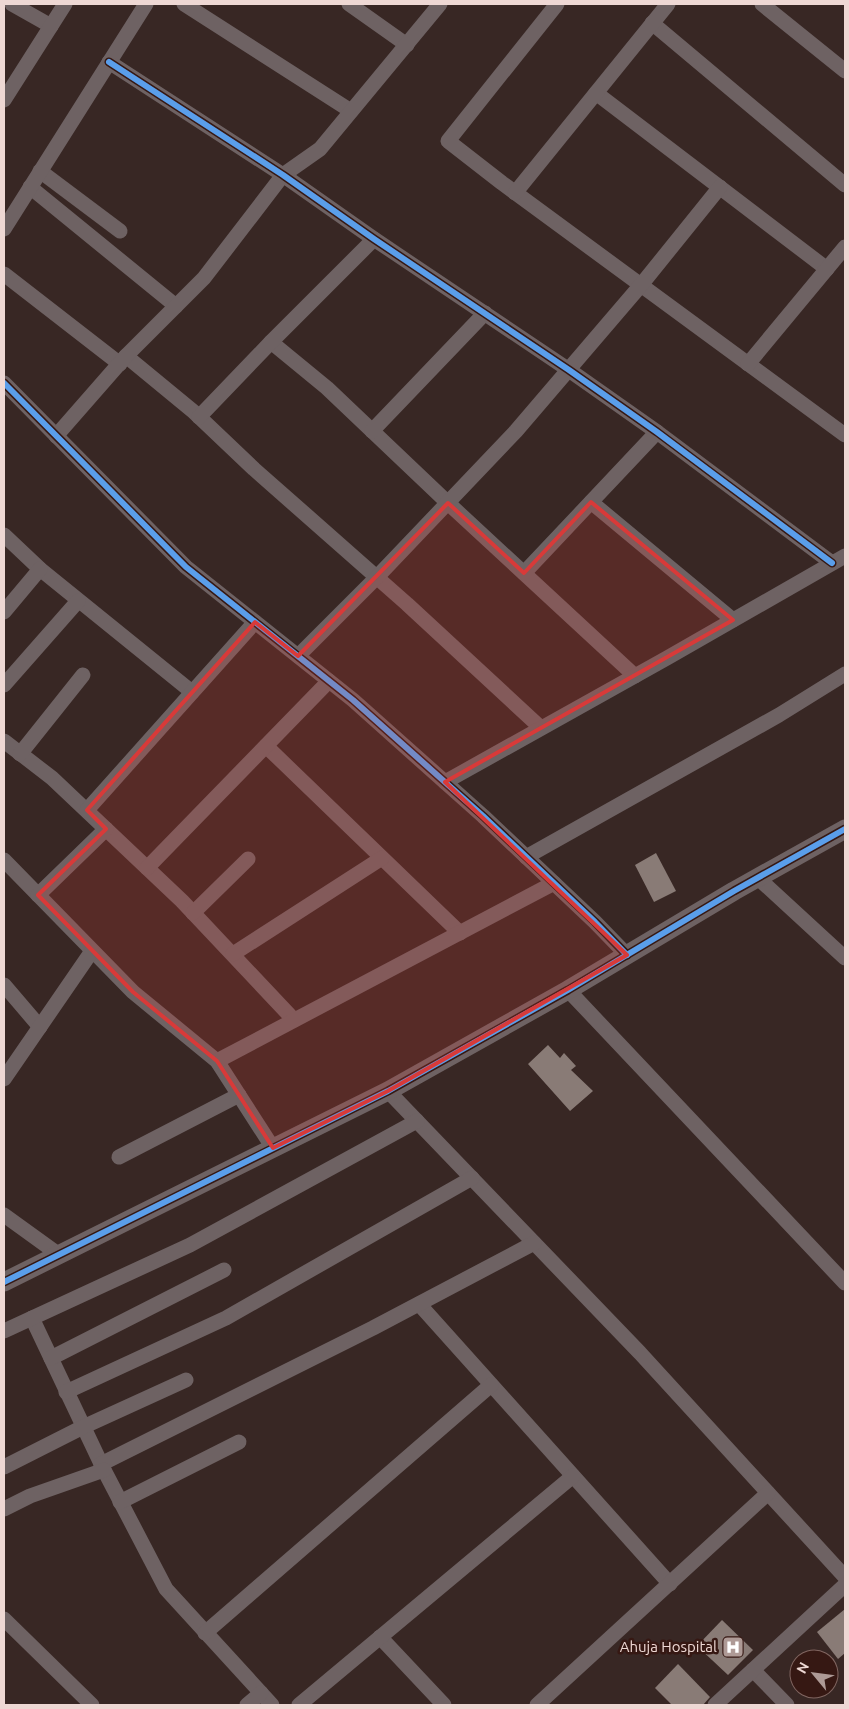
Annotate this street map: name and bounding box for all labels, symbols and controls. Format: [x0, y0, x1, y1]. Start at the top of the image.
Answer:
hospital icon: Ahuja Hospital [721, 1635, 745, 1659]
place label: Ahuja Hospital [620, 1638, 717, 1655]
north arrow [789, 1649, 839, 1699]
text: N [793, 1659, 812, 1676]

